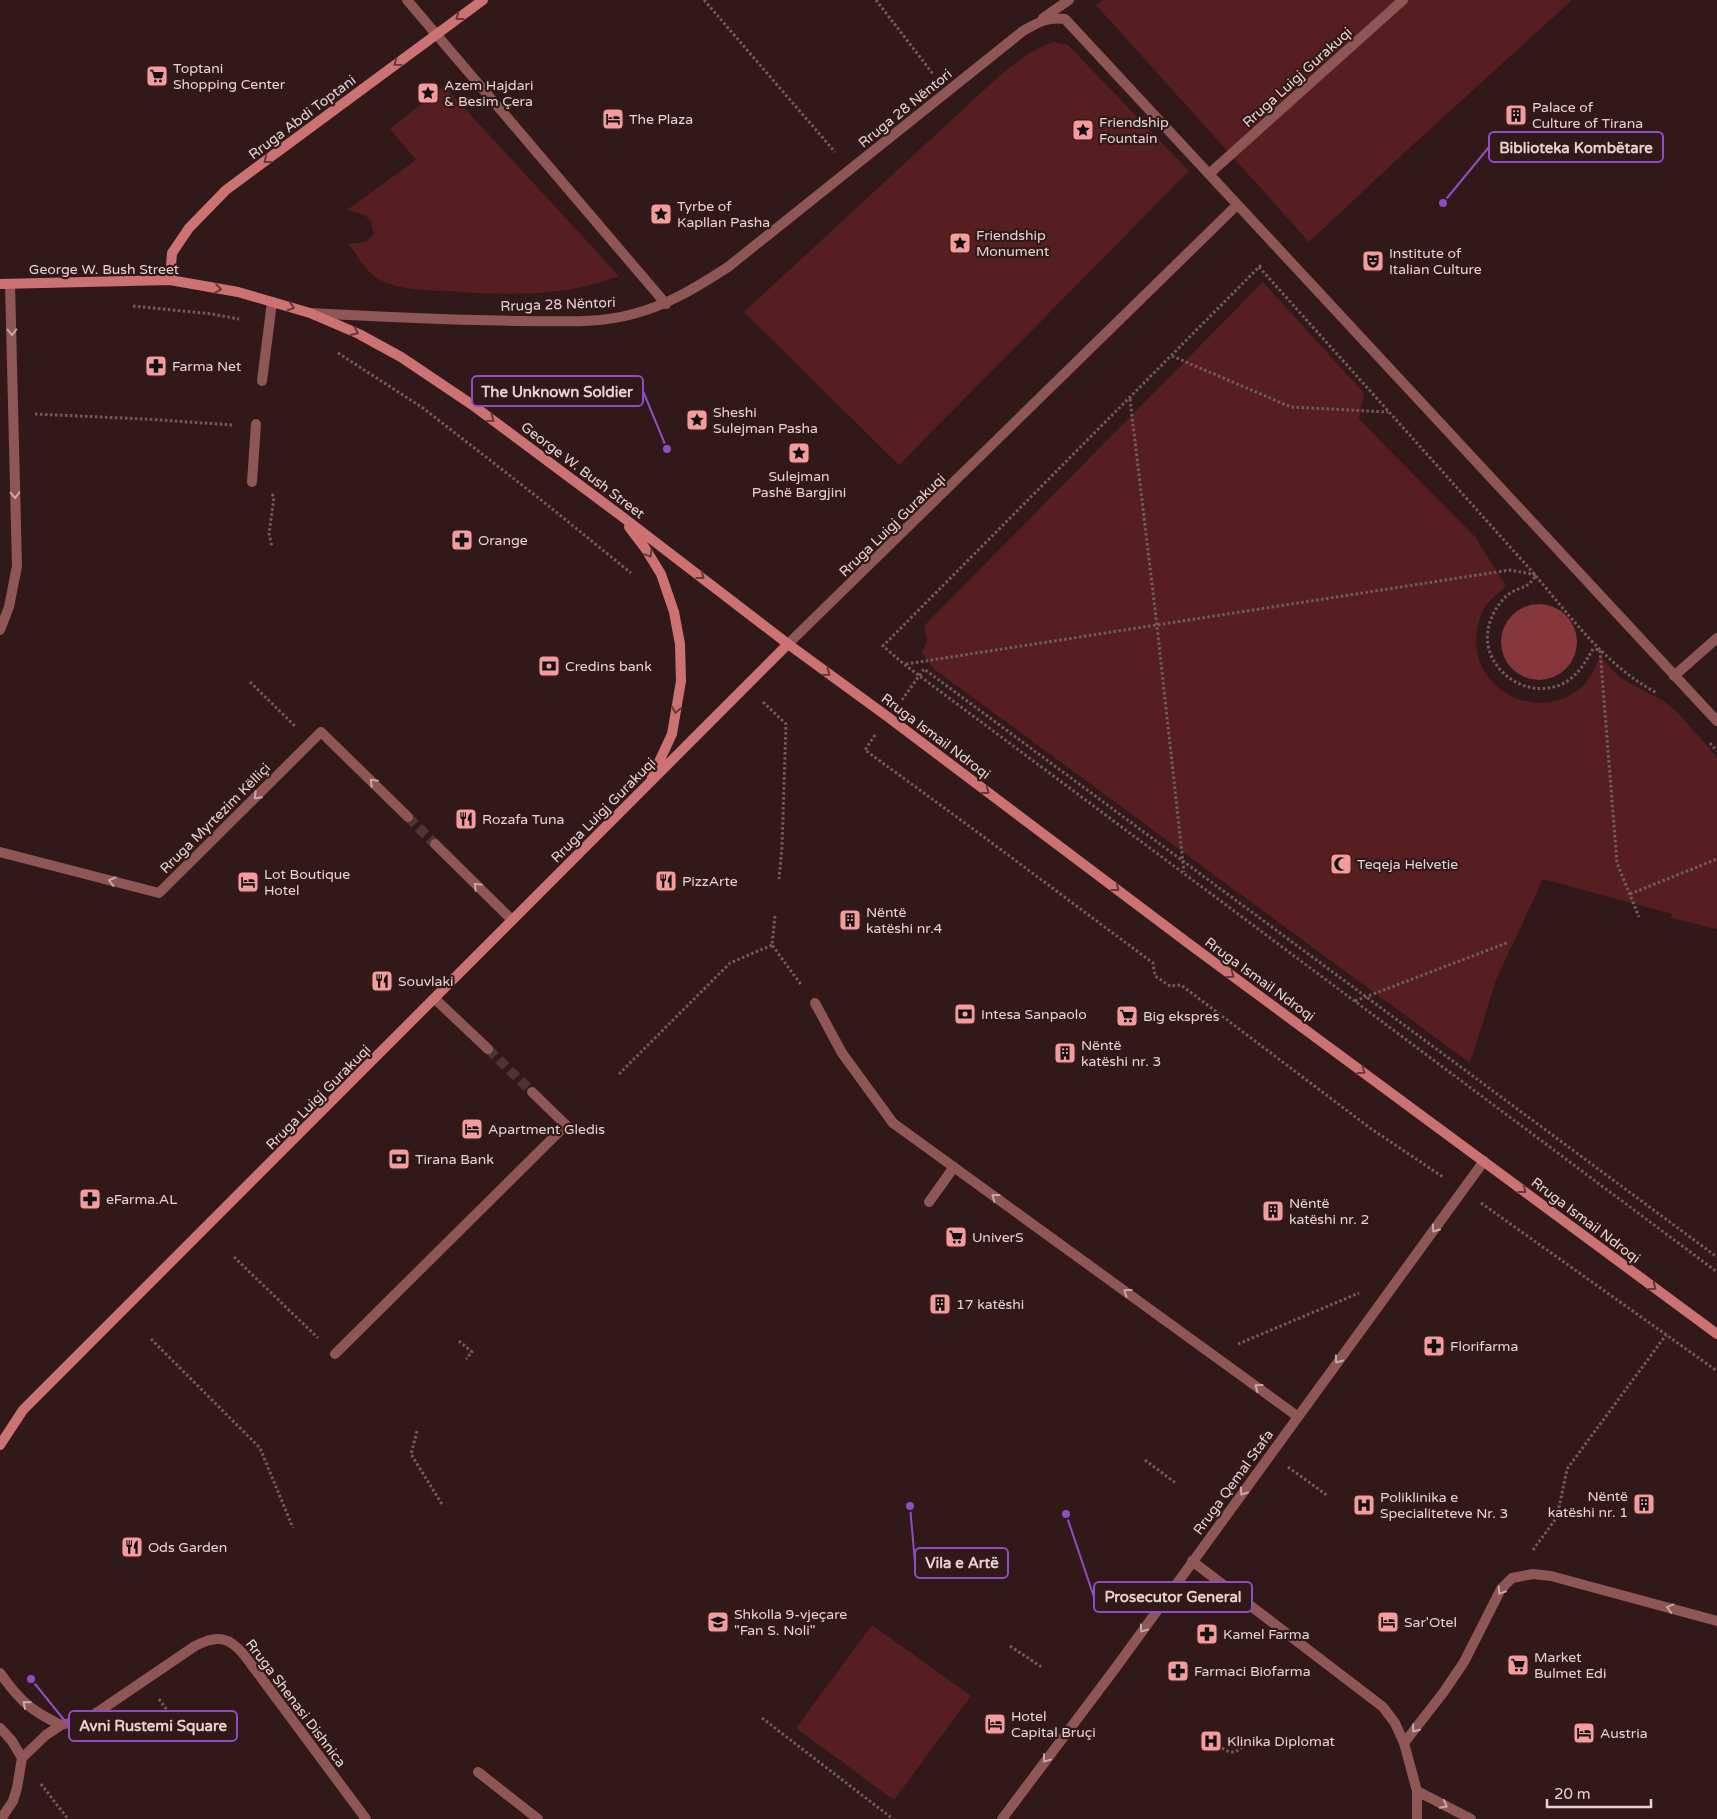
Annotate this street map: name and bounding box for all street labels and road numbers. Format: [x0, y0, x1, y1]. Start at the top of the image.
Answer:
street label: Rruga Luigj Gurakuqi [1239, 24, 1355, 131]
street label: Rruga 28 Nëntori [855, 65, 955, 151]
street label: Rruga Abdi Toptani [245, 72, 359, 163]
street label: George W. Bush Street [29, 261, 180, 278]
street label: Rruga 28 Nëntori [500, 294, 616, 315]
street label: George W. Bush Street [518, 418, 648, 523]
street label: Rruga Luigj Gurakuqi [836, 470, 949, 580]
street label: Rruga Ismail Ndroqi [878, 690, 994, 783]
street label: Rruga Luigj Gurakuqi [547, 754, 659, 866]
street label: Rruga Myrtezim Këlliçi [157, 760, 274, 877]
street label: Rruga Ismail Ndroqi [1201, 934, 1318, 1025]
street label: Rruga Luigj Gurakuqi [262, 1041, 374, 1153]
street label: Rruga Ismail Ndroqi [1528, 1174, 1644, 1267]
street label: Rruga Qemal Stafa [1190, 1427, 1277, 1538]
street label: Rruga Shenasi Dishnica [242, 1636, 349, 1771]

